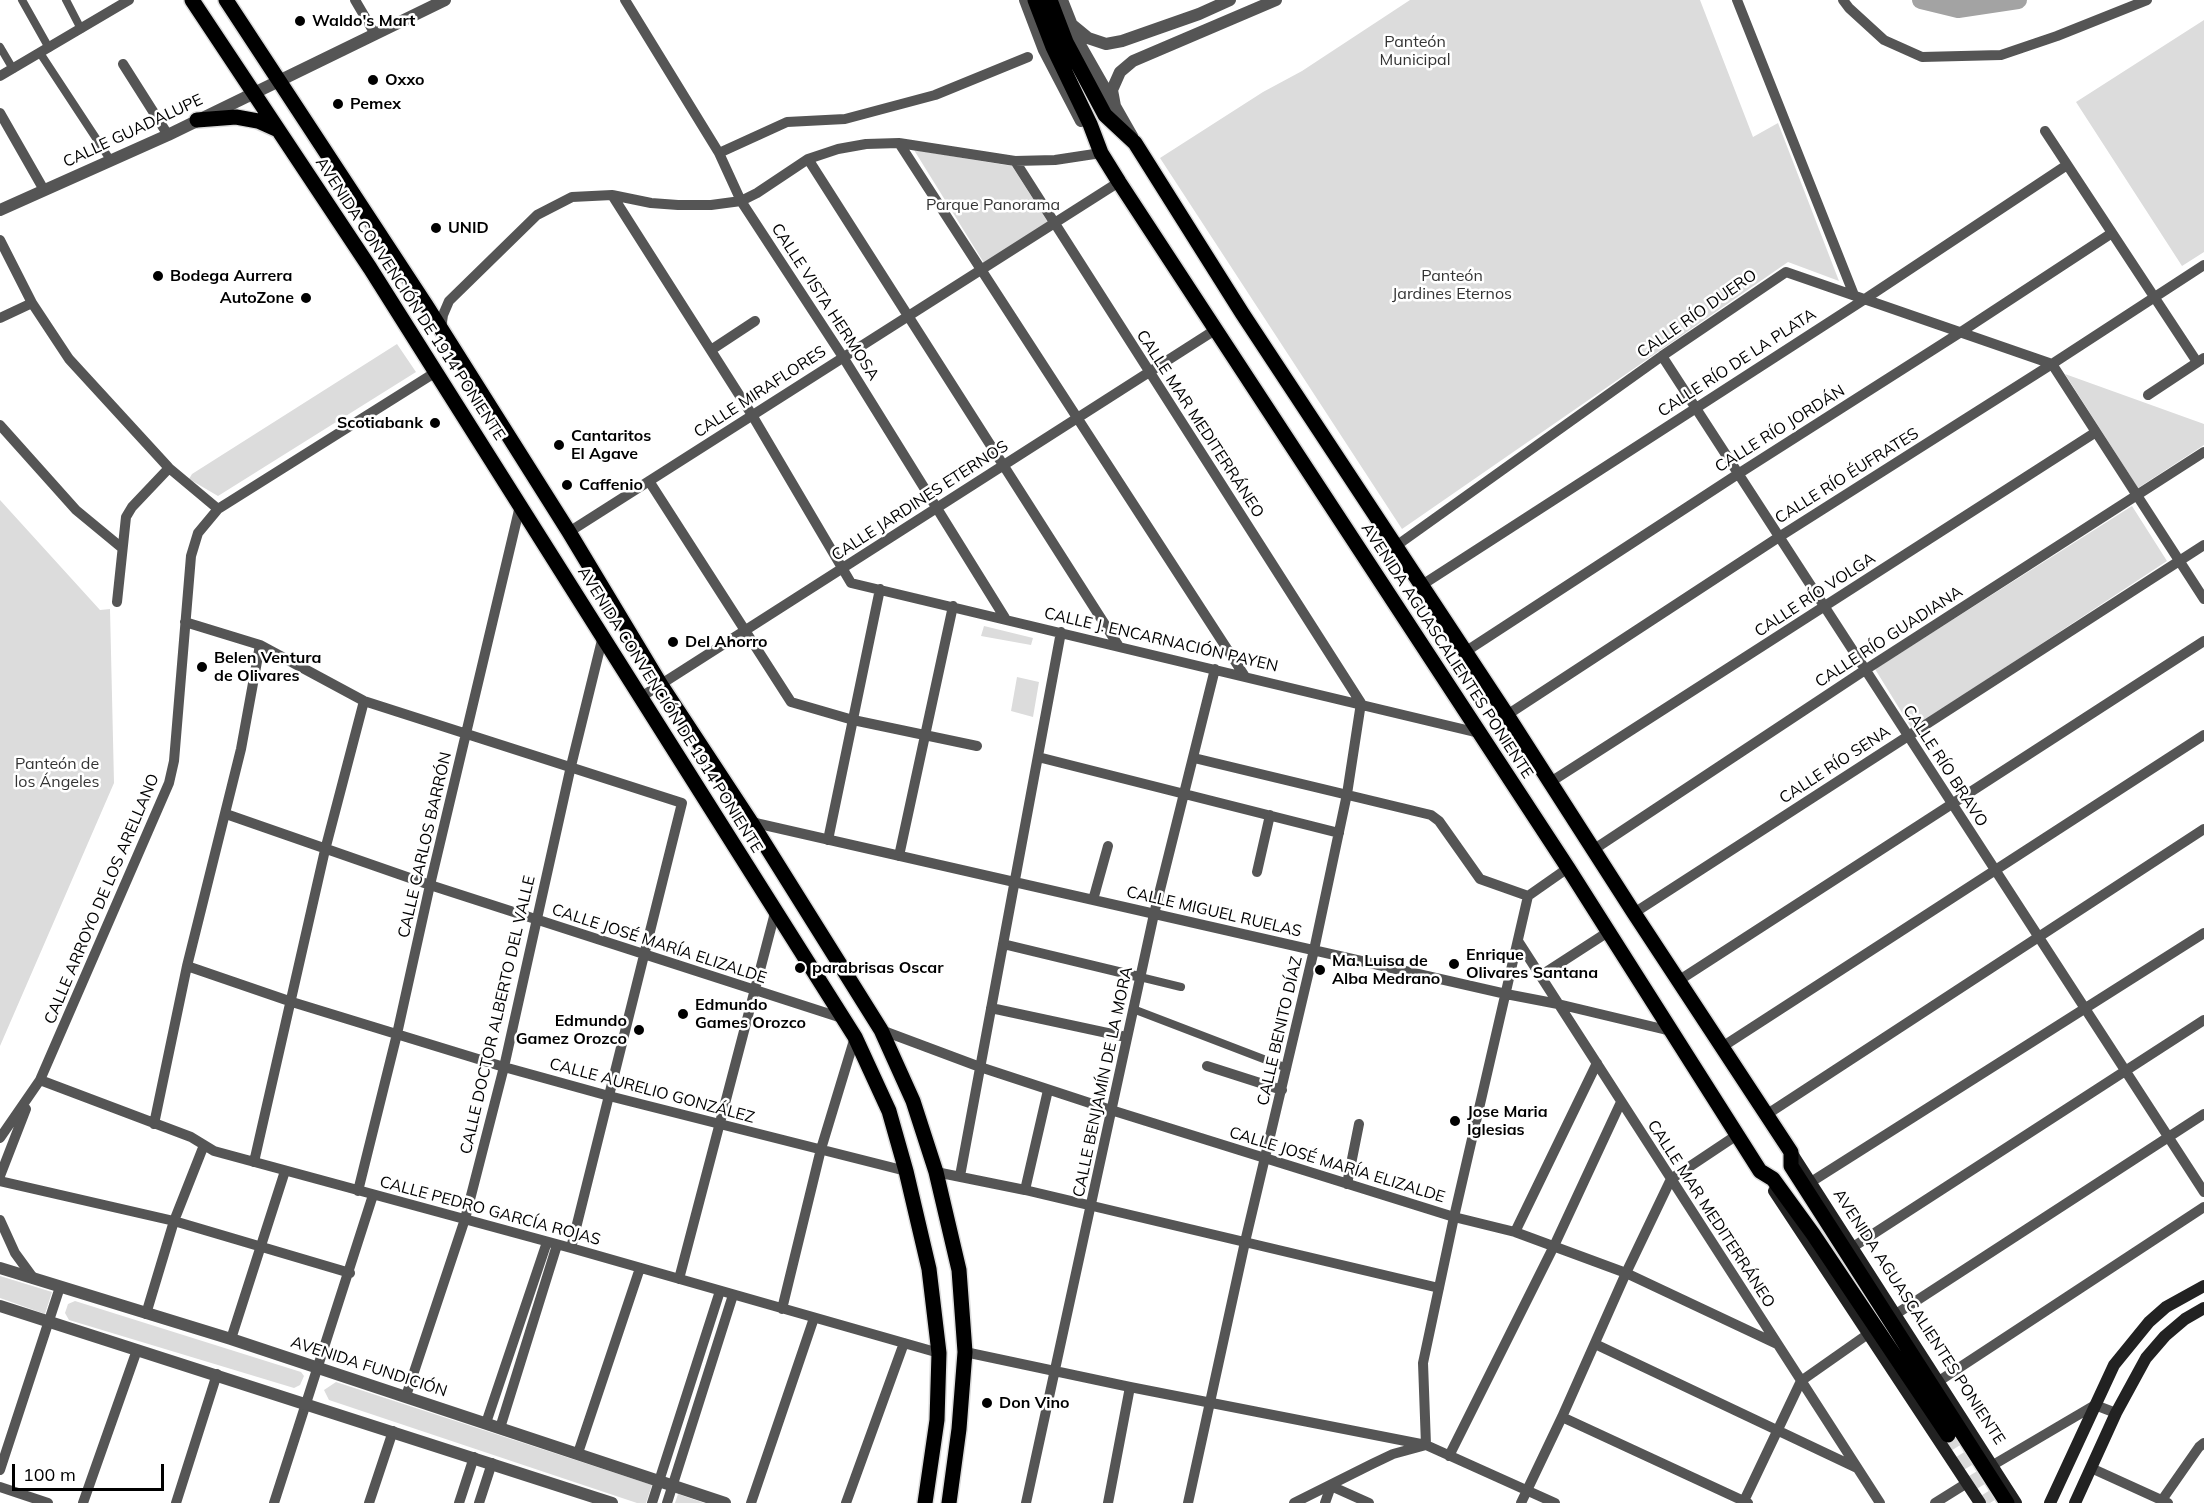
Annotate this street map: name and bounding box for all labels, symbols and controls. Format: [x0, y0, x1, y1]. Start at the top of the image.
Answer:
place label: Waldo's Mart [312, 11, 415, 31]
marker: Waldo's Mart [293, 14, 307, 28]
park label: Panteón Municipal [1380, 32, 1450, 70]
place label: Oxxo [385, 70, 424, 90]
marker: Oxxo [366, 73, 380, 87]
street label: CALLE GUADALUPE [60, 90, 206, 172]
place label: Pemex [350, 94, 401, 114]
marker: Pemex [331, 97, 345, 111]
street label: AVENIDA CONVENCIÓN DE 1914 PONIENTE [311, 154, 509, 444]
park label: Parque Panorama [926, 195, 1060, 215]
place label: UNID [448, 218, 489, 238]
street label: CALLE VISTA HERMOSA [767, 220, 883, 384]
marker: UNID [429, 221, 443, 235]
place label: Bodega Aurrera [170, 266, 292, 286]
park label: Panteón Jardines Eternos [1392, 266, 1512, 304]
street label: CALLE RÍO DUERO [1634, 266, 1760, 362]
marker: Bodega Aurrera [151, 269, 165, 283]
place label: AutoZone [220, 288, 294, 308]
marker: AutoZone [299, 291, 313, 305]
street label: CALLE RÍO DE LA PLATA [1654, 305, 1820, 421]
street label: CALLE MAR MEDITERRÁNEO [1132, 327, 1268, 521]
street label: CALLE MIRAFLORES [690, 342, 830, 442]
street label: CALLE RÍO JORDÁN [1712, 381, 1848, 477]
place label: Scotiabank [337, 413, 423, 433]
marker: Scotiabank [428, 416, 442, 430]
street label: CALLE RÍO ÉUFRATES [1772, 424, 1922, 528]
place label: Cantaritos El Agave [571, 426, 651, 464]
street label: CALLE JARDINES ETERNOS [828, 437, 1012, 565]
marker: Cantaritos El Agave [552, 438, 566, 452]
place label: Caffenio [579, 475, 643, 495]
marker: Caffenio [560, 478, 574, 492]
street label: AVENIDA AGUASCALIENTES PONIENTE [1357, 520, 1537, 782]
street label: CALLE RÍO VOLGA [1751, 549, 1879, 641]
street label: AVENIDA CONVENCIÓN DE 1914 PONIENTE [573, 563, 767, 857]
street label: CALLE RÍO GUADIANA [1812, 582, 1966, 692]
street label: CALLE J. ENCARNACIÓN PAYEN [1042, 604, 1280, 676]
place label: Del Ahorro [685, 632, 768, 652]
marker: Del Ahorro [666, 635, 680, 649]
place label: Belen Ventura de Olivares [214, 648, 321, 686]
marker: Belen Ventura de Olivares [195, 660, 209, 674]
street label: CALLE RÍO BRAVO [1899, 702, 1991, 830]
street label: CALLE RÍO SENA [1776, 722, 1894, 808]
street label: CALLE CARLOS BARRÓN [394, 750, 456, 940]
park label: Panteón de los Ángeles [15, 754, 99, 792]
street label: CALLE ARROYO DE LOS ARELLANO [40, 771, 164, 1027]
street label: CALLE DOCTOR ALBERTO DEL VALLE [457, 874, 539, 1156]
street label: CALLE MIGUEL RUELAS [1125, 882, 1303, 942]
street label: CALLE JOSÉ MARÍA ELIZALDE [549, 900, 769, 988]
place label: Enrique Olivares Santana [1466, 945, 1598, 983]
place label: Ma. Luisa de Alba Medrano [1332, 951, 1440, 989]
street label: CALLE BENITO DÍAZ [1253, 955, 1307, 1107]
marker: Enrique Olivares Santana [1447, 957, 1461, 971]
place label: parabrisas Oscar [812, 958, 944, 978]
marker: parabrisas Oscar [793, 961, 807, 975]
marker: Ma. Luisa de Alba Medrano [1313, 963, 1327, 977]
street label: CALLE BENJAMÍN DE LA MORA [1069, 965, 1137, 1199]
place label: Edmundo Games Orozco [695, 995, 806, 1033]
marker: Edmundo Games Orozco [676, 1007, 690, 1021]
place label: Edmundo Gamez Orozco [516, 1011, 627, 1049]
marker: Edmundo Gamez Orozco [632, 1023, 646, 1037]
street label: CALLE AURELIO GONZÁLEZ [547, 1054, 757, 1128]
place label: Jose Maria Iglesias [1467, 1102, 1548, 1140]
marker: Jose Maria Iglesias [1448, 1114, 1462, 1128]
street label: CALLE MAR MEDITERRÁNEO [1643, 1117, 1779, 1311]
street label: CALLE JOSÉ MARÍA ELIZALDE [1227, 1123, 1447, 1207]
street label: CALLE PEDRO GARCÍA ROJAS [377, 1172, 603, 1250]
street label: AVENIDA AGUASCALIENTES PONIENTE [1829, 1186, 2009, 1448]
street label: AVENIDA FUNDICIÓN [288, 1333, 450, 1401]
place label: Don Vino [999, 1393, 1070, 1413]
marker: Don Vino [980, 1396, 994, 1410]
scale bar [15, 1452, 166, 1490]
text: 100 m [23, 1463, 76, 1486]

